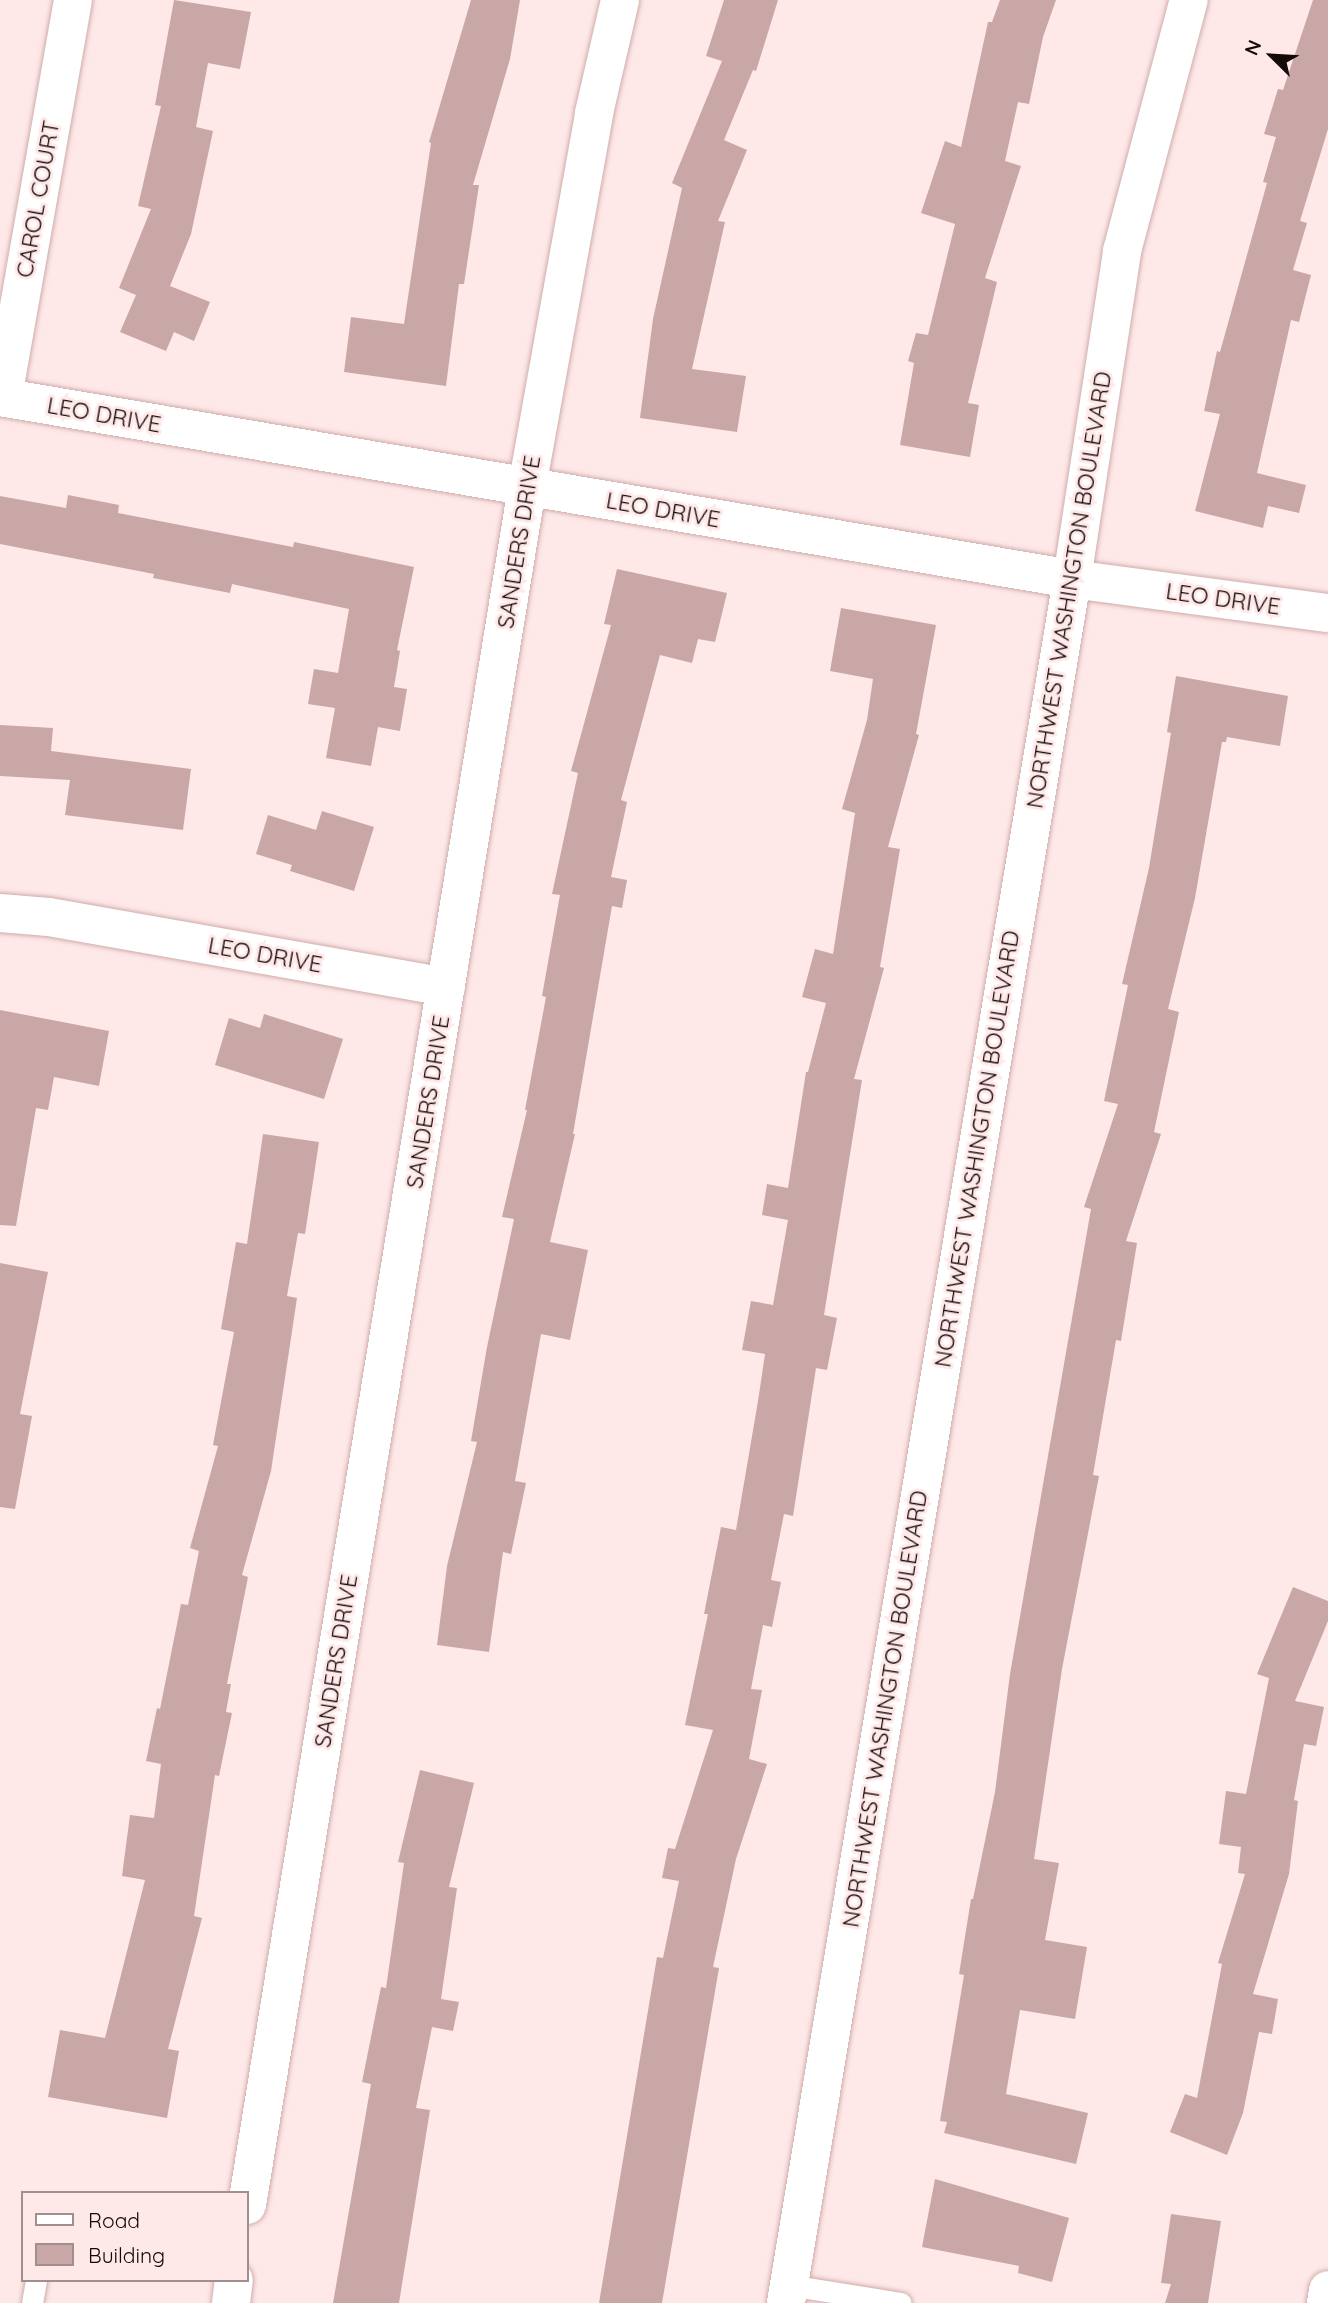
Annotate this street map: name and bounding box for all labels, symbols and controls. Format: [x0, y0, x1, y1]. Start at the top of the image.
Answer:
north arrow [1237, 21, 1307, 91]
text: N [1239, 36, 1267, 59]
street label: CAROL COURT [11, 118, 65, 280]
street label: NORTHWEST WASHINGTON BOULEVARD [1021, 370, 1117, 810]
street label: LEO DRIVE [45, 391, 163, 439]
street label: SANDERS DRIVE [492, 454, 546, 630]
street label: LEO DRIVE [604, 486, 722, 534]
street label: LEO DRIVE [1164, 577, 1282, 621]
street label: NORTHWEST WASHINGTON BOULEVARD [929, 929, 1025, 1369]
street label: LEO DRIVE [206, 931, 324, 979]
street label: SANDERS DRIVE [401, 1014, 455, 1190]
street label: NORTHWEST WASHINGTON BOULEVARD [837, 1489, 933, 1929]
street label: SANDERS DRIVE [309, 1573, 363, 1749]
legend [21, 2191, 248, 2282]
text: Road [88, 2207, 140, 2233]
text: Building [88, 2242, 165, 2268]

